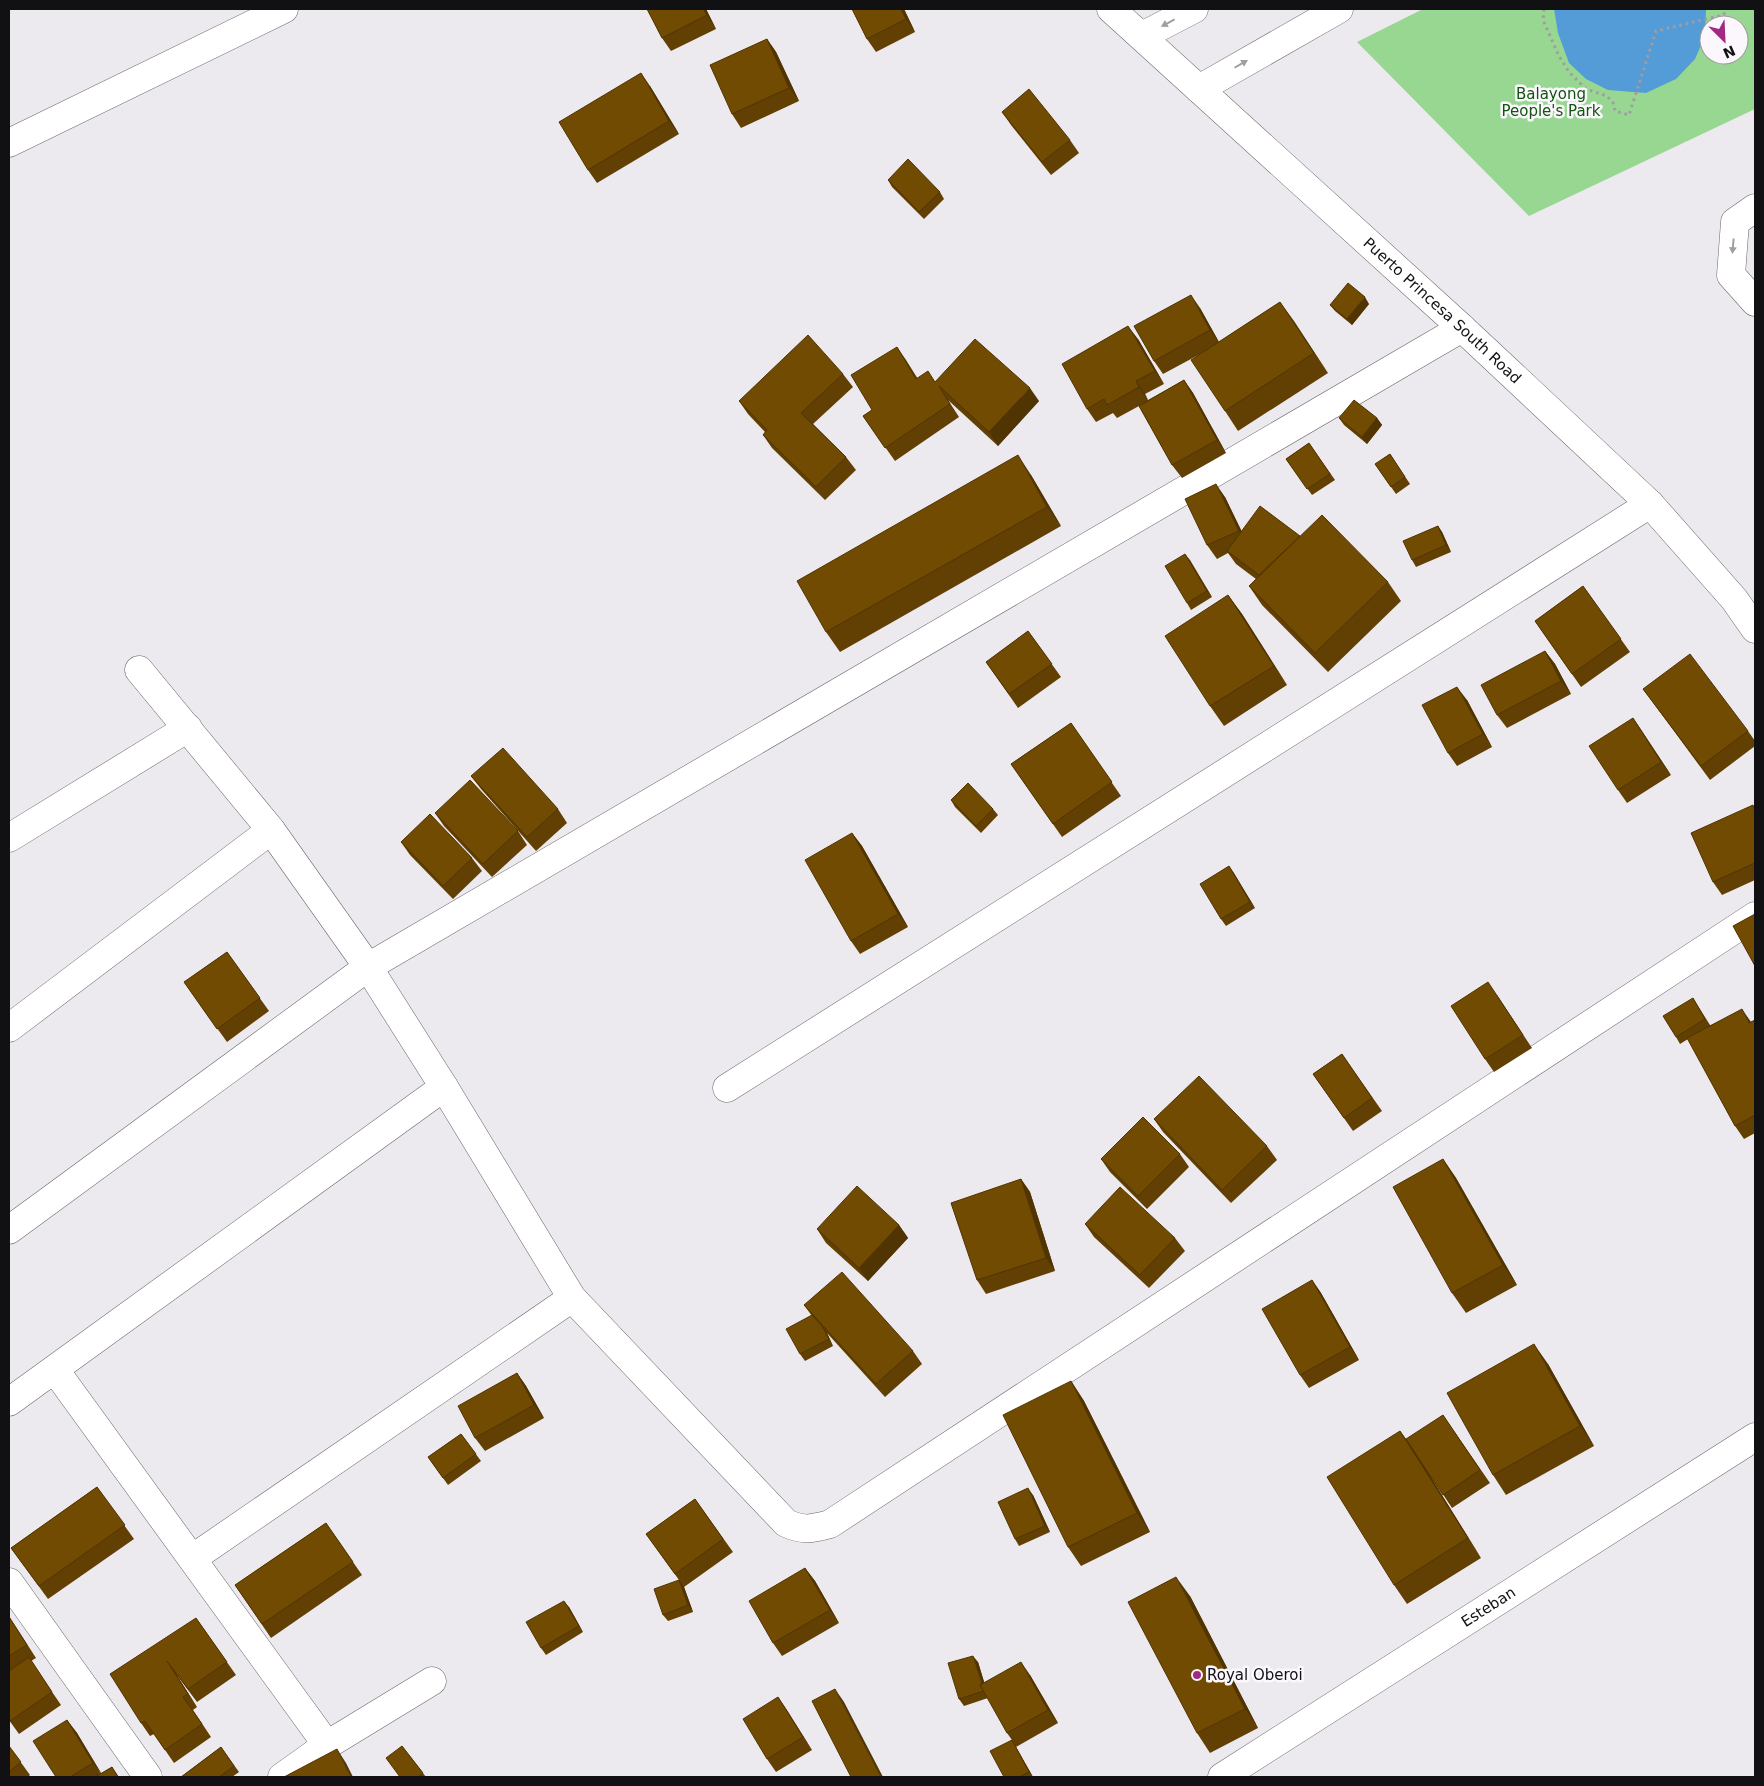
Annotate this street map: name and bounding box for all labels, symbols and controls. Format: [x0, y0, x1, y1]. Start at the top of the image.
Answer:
north arrow [1699, 15, 1749, 65]
one-way arrow [1161, 18, 1175, 27]
text: N [1721, 42, 1738, 62]
one-way arrow [1235, 60, 1248, 69]
park label: Balayong People's Park [1502, 85, 1601, 120]
street label: Puerto Princesa South Road [1360, 234, 1525, 388]
one-way arrow [1729, 238, 1737, 254]
street label: Esteban [1458, 1583, 1519, 1631]
place label: Royal Oberoi [1207, 1666, 1303, 1684]
marker: Royal Oberoi [1191, 1669, 1203, 1681]

